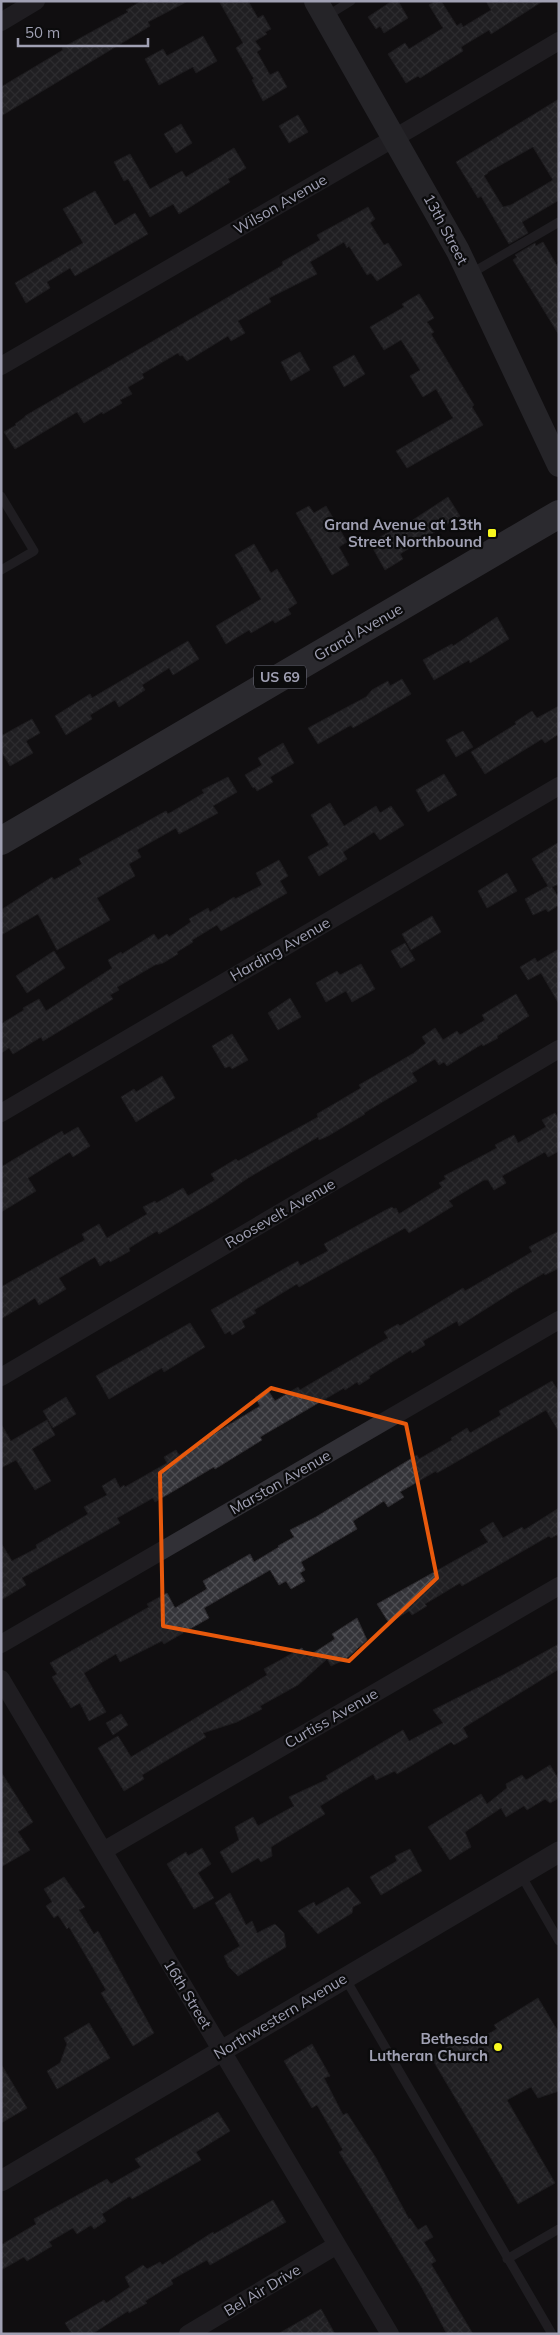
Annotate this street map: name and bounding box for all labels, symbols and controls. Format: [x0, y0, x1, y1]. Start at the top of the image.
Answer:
scale bar [18, 15, 148, 47]
text: 50 m [25, 23, 60, 42]
street label: Wilson Avenue [230, 170, 330, 238]
street label: 13th Street [419, 190, 473, 268]
place label: Grand Avenue at 13th Street Northbound [324, 515, 482, 551]
marker: Grand Avenue at 13th Street Northbound [486, 527, 498, 539]
street label: Grand Avenue [310, 599, 406, 665]
road number: US 69 [254, 666, 306, 689]
street label: Harding Avenue [227, 913, 333, 985]
street label: Roosevelt Avenue [222, 1174, 338, 1252]
street label: Marston Avenue [226, 1445, 334, 1519]
street label: Curtiss Avenue [281, 1684, 381, 1752]
street label: 16th Street [160, 1956, 216, 2032]
street label: Northwestern Avenue [210, 1969, 350, 2063]
place label: Bethesda Lutheran Church [369, 2029, 488, 2065]
marker: Bethesda Lutheran Church [492, 2041, 504, 2053]
street label: Bel Air Drive [220, 2260, 304, 2320]

